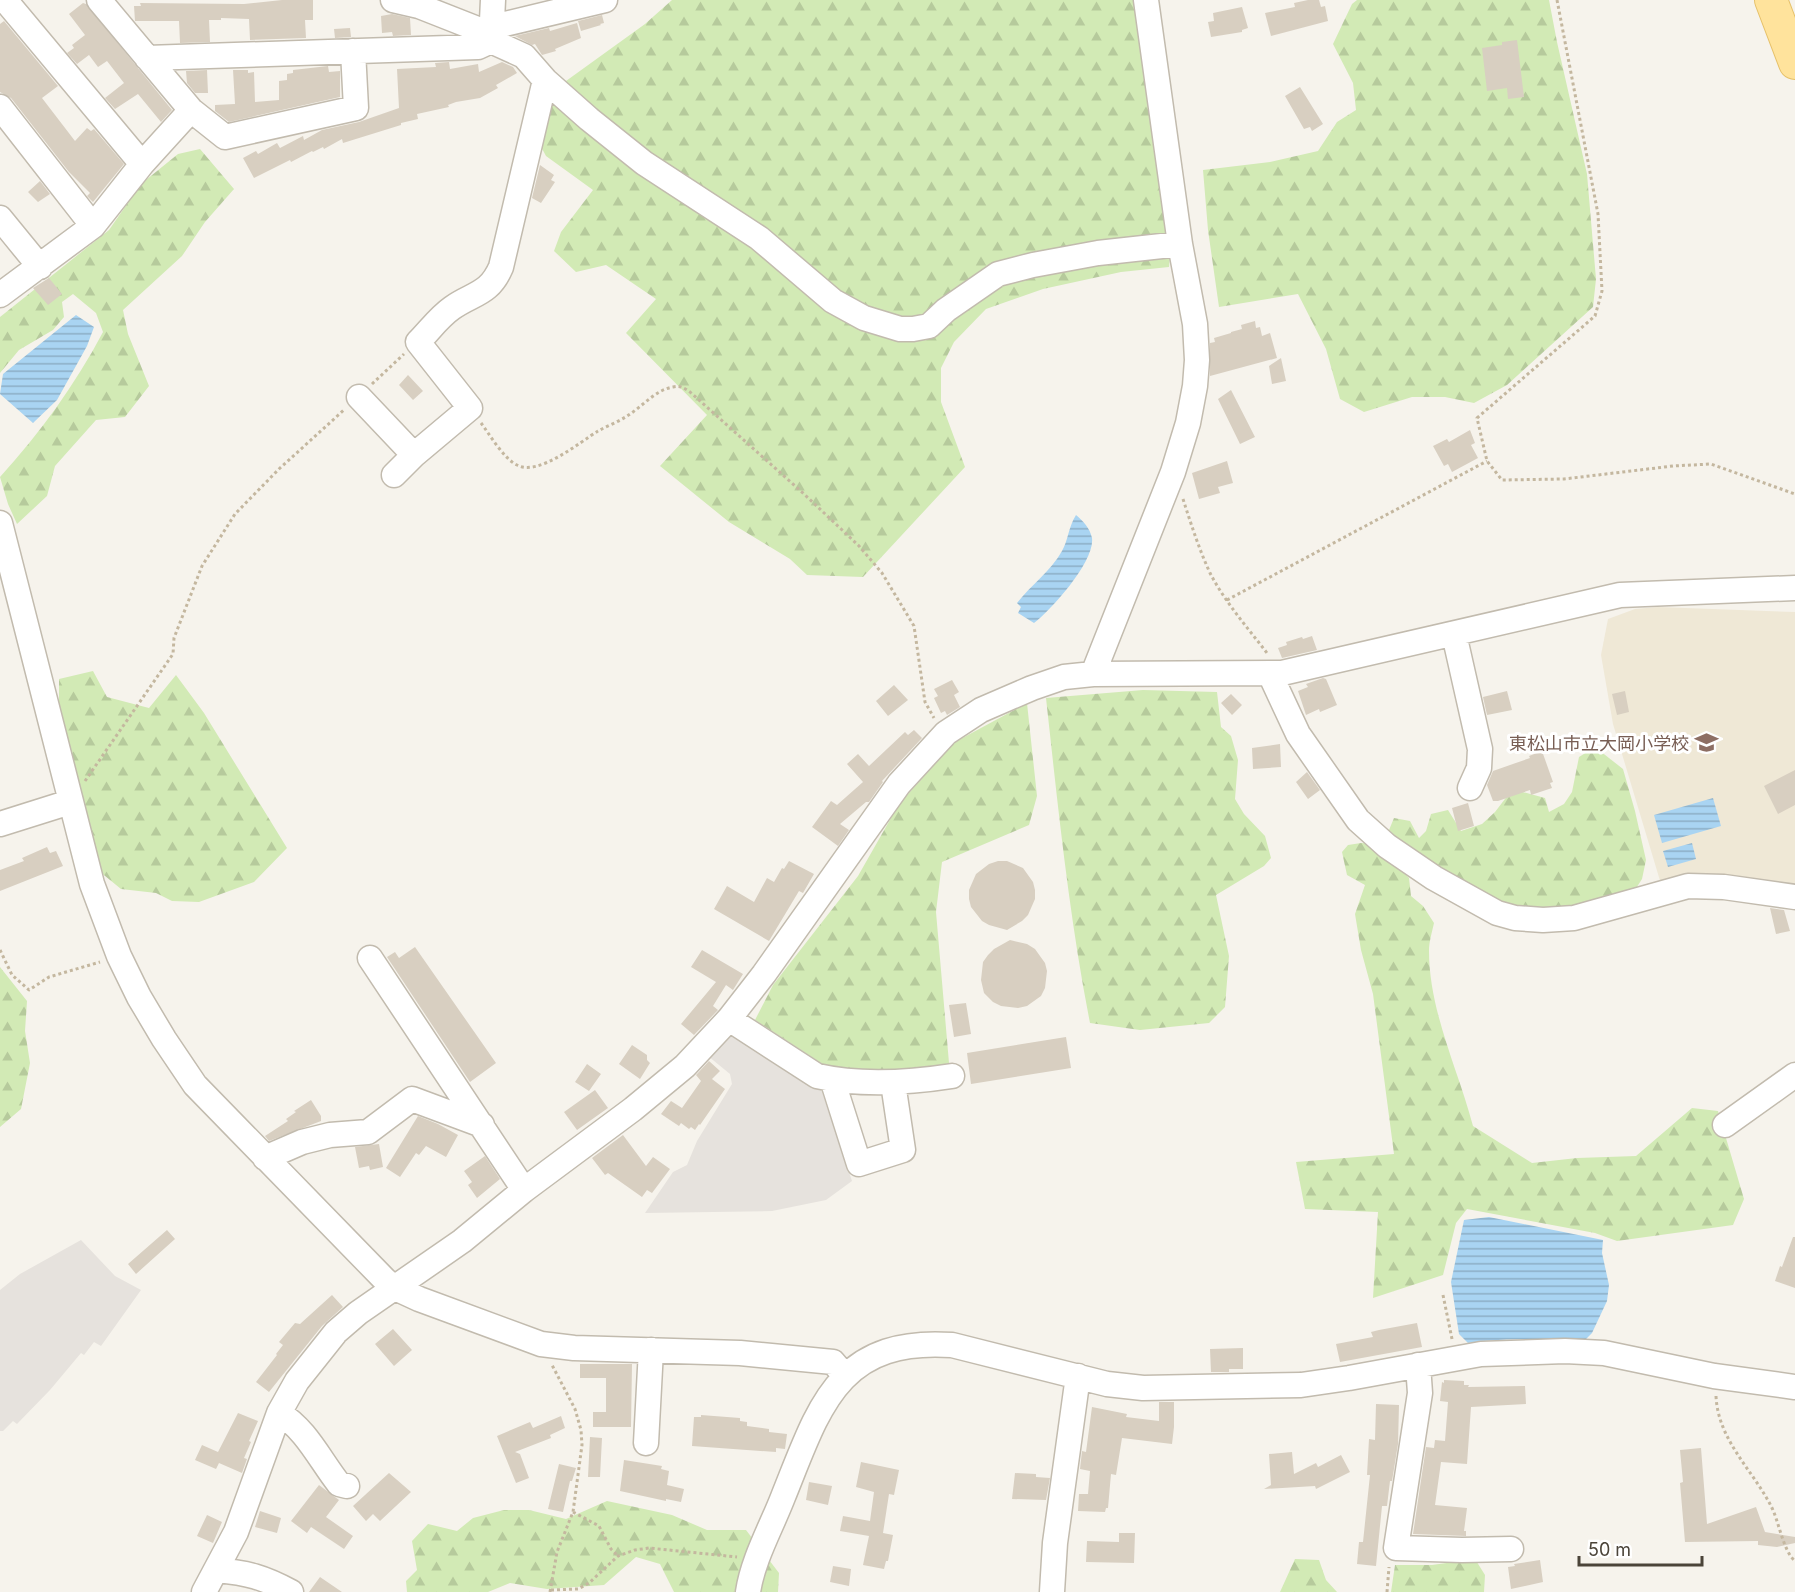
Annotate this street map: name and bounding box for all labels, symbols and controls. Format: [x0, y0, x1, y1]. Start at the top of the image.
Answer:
school or university icon: 東松山市立大岡小学校 [1694, 730, 1720, 756]
place label: 東松山市立大岡小学校 [1509, 733, 1689, 754]
scale bar [1579, 1529, 1702, 1567]
text: 50 m [1588, 1539, 1631, 1560]

